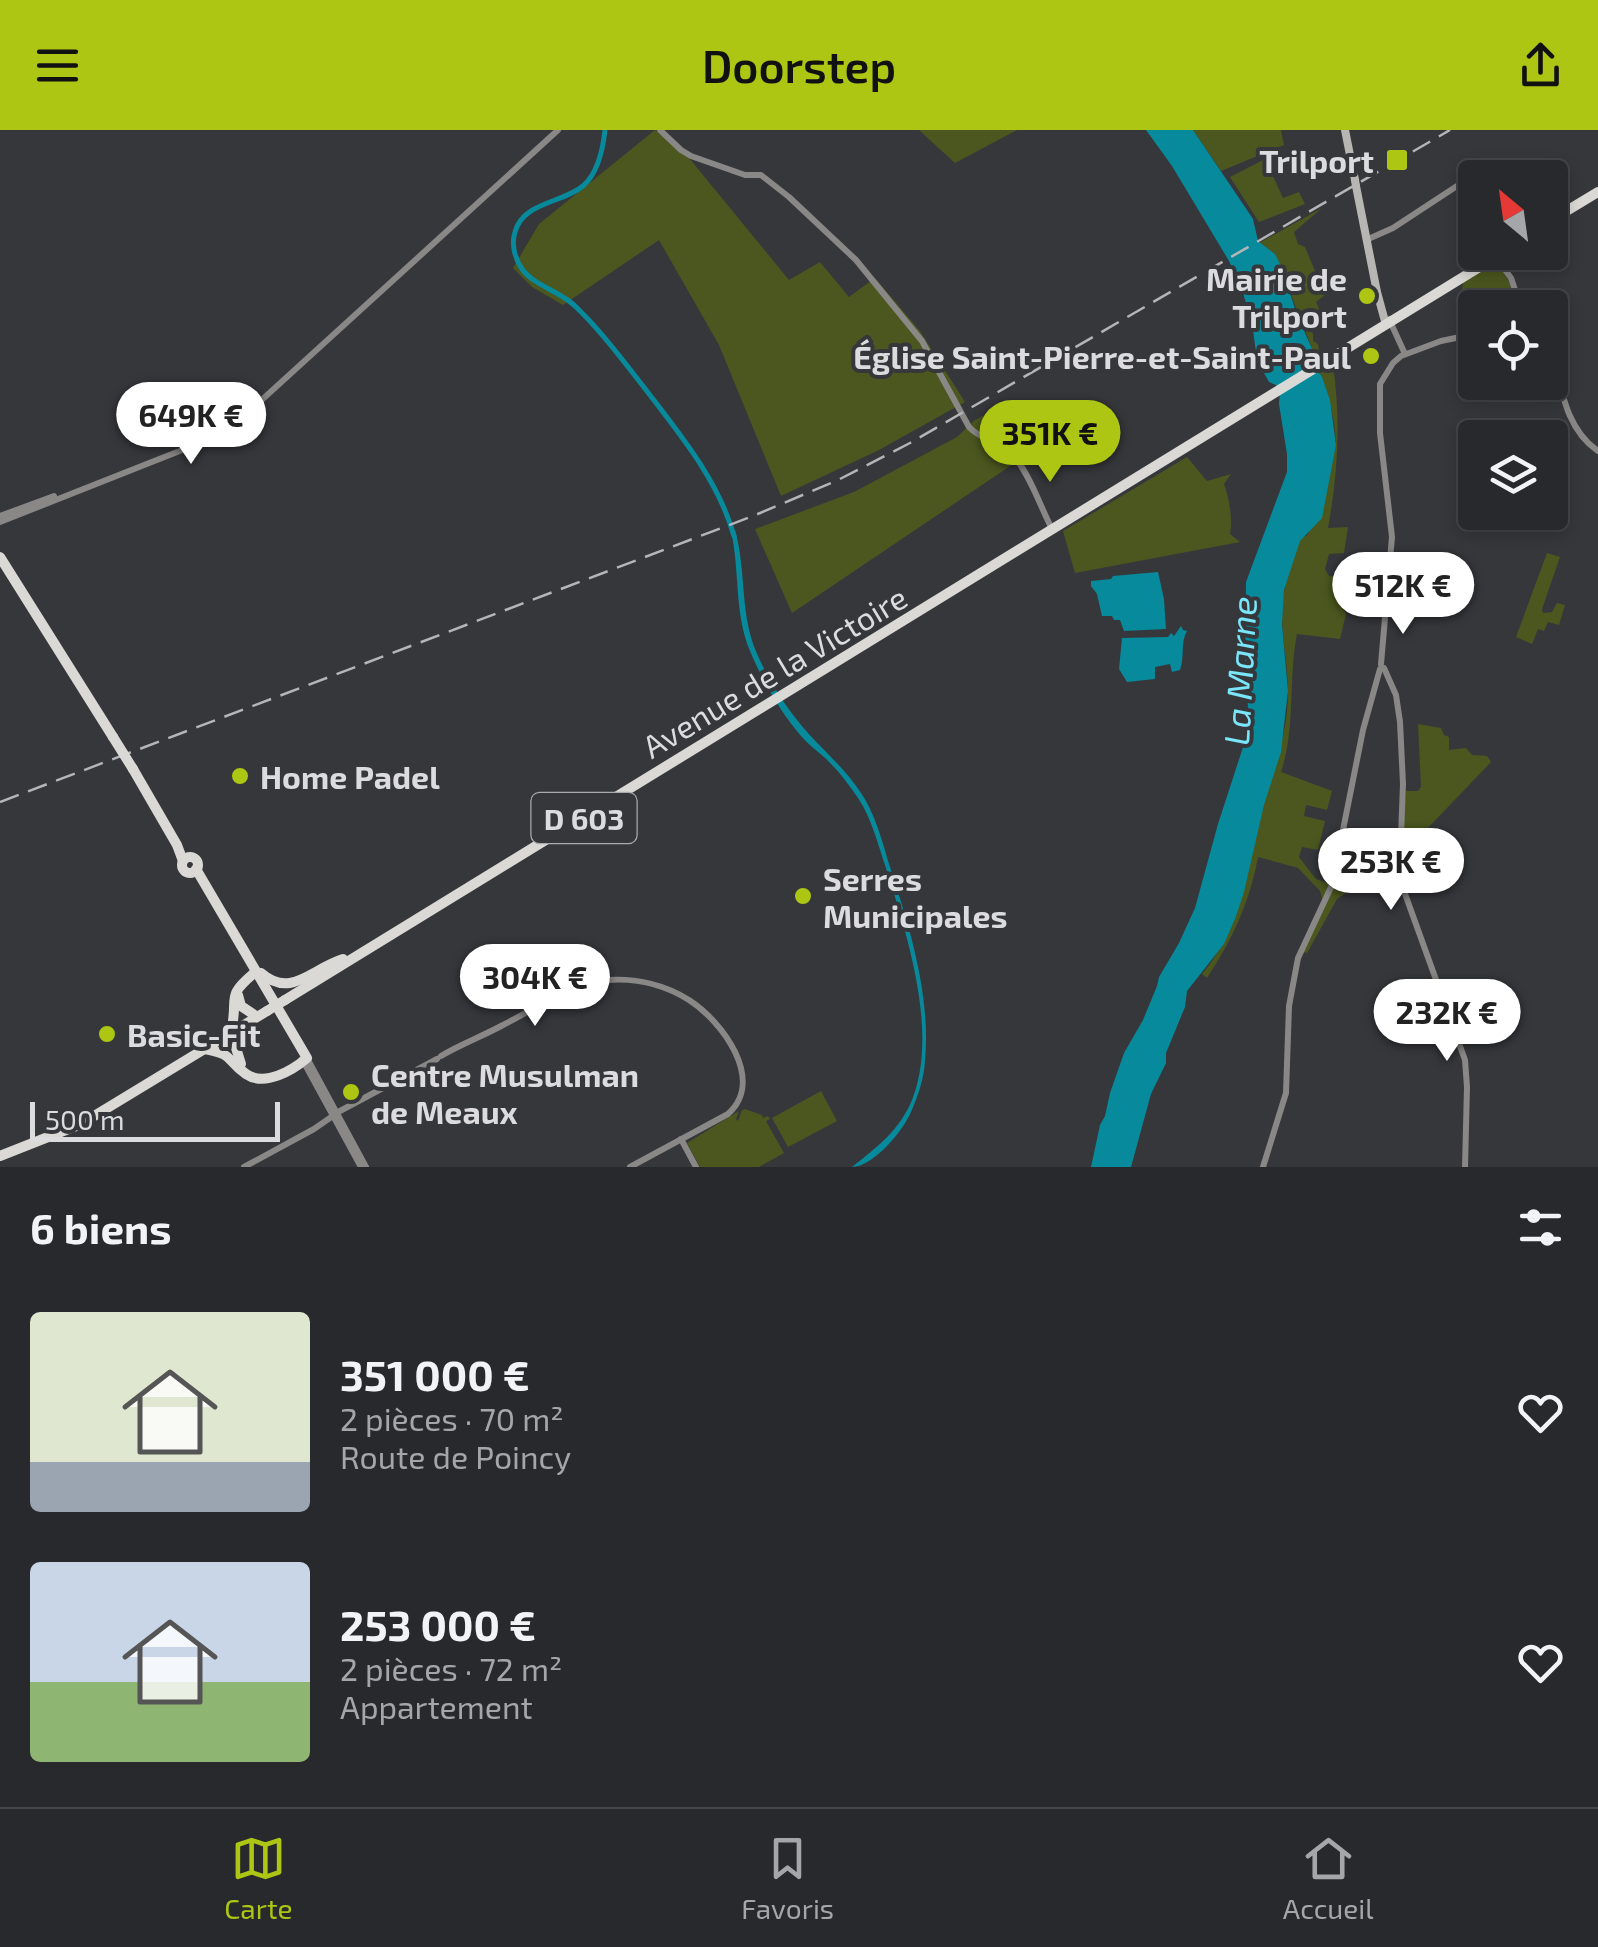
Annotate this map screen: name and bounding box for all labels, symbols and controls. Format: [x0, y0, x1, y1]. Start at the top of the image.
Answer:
icon: menu [30, 38, 85, 93]
text: Doorstep [702, 38, 896, 92]
icon: share [1513, 38, 1568, 93]
place label: Trilport [1259, 141, 1374, 179]
marker: Trilport [1384, 147, 1410, 173]
north arrow [1458, 160, 1568, 270]
map controls [1458, 160, 1568, 530]
place label: Mairie de Trilport [1206, 259, 1347, 334]
marker: Mairie de Trilport [1356, 285, 1378, 307]
button: locate [1458, 290, 1568, 400]
place label: Église Saint-Pierre-et-Saint-Paul [853, 337, 1351, 375]
marker: Église Saint-Pierre-et-Saint-Paul [1360, 345, 1382, 367]
pin: 649K € [110, 382, 272, 467]
text: 649K € [138, 395, 244, 433]
pin: 351K € [969, 400, 1131, 485]
text: 351K € [1001, 413, 1099, 451]
button: layers [1458, 420, 1568, 530]
pin: 512K € [1322, 552, 1484, 637]
text: 512K € [1354, 565, 1452, 603]
street label: Avenue de la Victoire [635, 577, 913, 765]
water label: La Marne [1214, 595, 1264, 747]
place label: Home Padel [260, 757, 440, 795]
marker: Home Padel [229, 765, 251, 787]
road number: D 603 [532, 793, 636, 843]
pin: 253K € [1310, 828, 1472, 913]
text: 253K € [1340, 841, 1442, 879]
place label: Serres Municipales [823, 859, 1007, 934]
marker: Serres Municipales [792, 885, 814, 907]
pin: 304K € [454, 944, 616, 1029]
text: 304K € [482, 957, 588, 995]
pin: 232K € [1366, 979, 1528, 1064]
text: 232K € [1396, 992, 1498, 1030]
place label: Basic-Fit [127, 1015, 261, 1053]
marker: Basic-Fit [96, 1023, 118, 1045]
place label: Centre Musulman de Meaux [371, 1055, 639, 1130]
marker: Centre Musulman de Meaux [340, 1081, 362, 1103]
scale bar [30, 1097, 280, 1141]
text: 500 m [45, 1102, 125, 1136]
icon: filters [1513, 1200, 1568, 1255]
text: 6 biens [30, 1202, 172, 1252]
text: 351 000 € [340, 1349, 530, 1399]
icon: home [110, 1352, 230, 1472]
icon: heart [1513, 1385, 1568, 1440]
text: 2 pièces · 70 m² [340, 1399, 564, 1437]
text: Route de Poincy [340, 1437, 571, 1475]
text: 253 000 € [340, 1599, 536, 1649]
icon: home [110, 1602, 230, 1722]
icon: heart [1513, 1635, 1568, 1690]
text: 2 pièces · 72 m² [340, 1649, 562, 1687]
text: Appartement [340, 1687, 533, 1725]
tab: Carte [224, 1831, 293, 1925]
tab: Favoris [741, 1831, 834, 1925]
tab: Accueil [1283, 1831, 1374, 1925]

